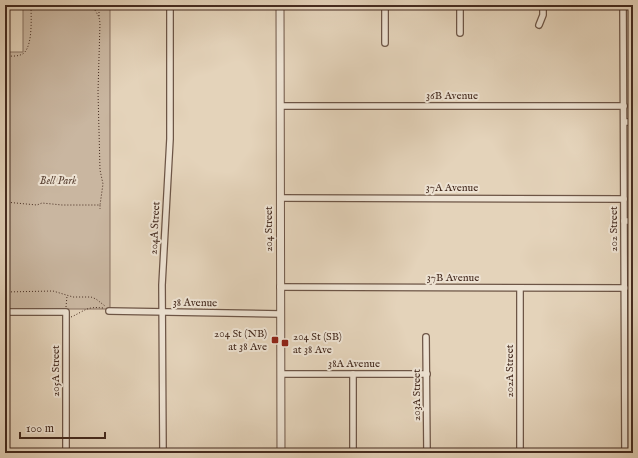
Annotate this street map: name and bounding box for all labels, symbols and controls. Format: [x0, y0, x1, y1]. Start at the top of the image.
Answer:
street label: 36B Avenue [426, 89, 478, 103]
park label: Bell Park [40, 174, 77, 188]
street label: 37A Avenue [426, 181, 478, 195]
street label: 204A Street [147, 201, 163, 255]
street label: 204 Street [262, 206, 276, 252]
street label: 202 Street [607, 206, 621, 252]
street label: 37B Avenue [427, 271, 479, 285]
street label: 38 Avenue [173, 296, 217, 310]
place label: 204 St (NB) at 38 Ave [214, 327, 267, 354]
place label: 204 St (SB) at 38 Ave [293, 330, 342, 357]
marker: 204 St (NB) at 38 Ave [270, 335, 280, 345]
marker: 204 St (SB) at 38 Ave [280, 338, 290, 348]
street label: 202A Street [503, 344, 517, 397]
street label: 205A Street [49, 345, 63, 397]
street label: 38A Avenue [328, 357, 380, 371]
street label: 203A Street [410, 369, 424, 421]
scale bar [20, 414, 105, 440]
text: 100 m [26, 421, 54, 436]

